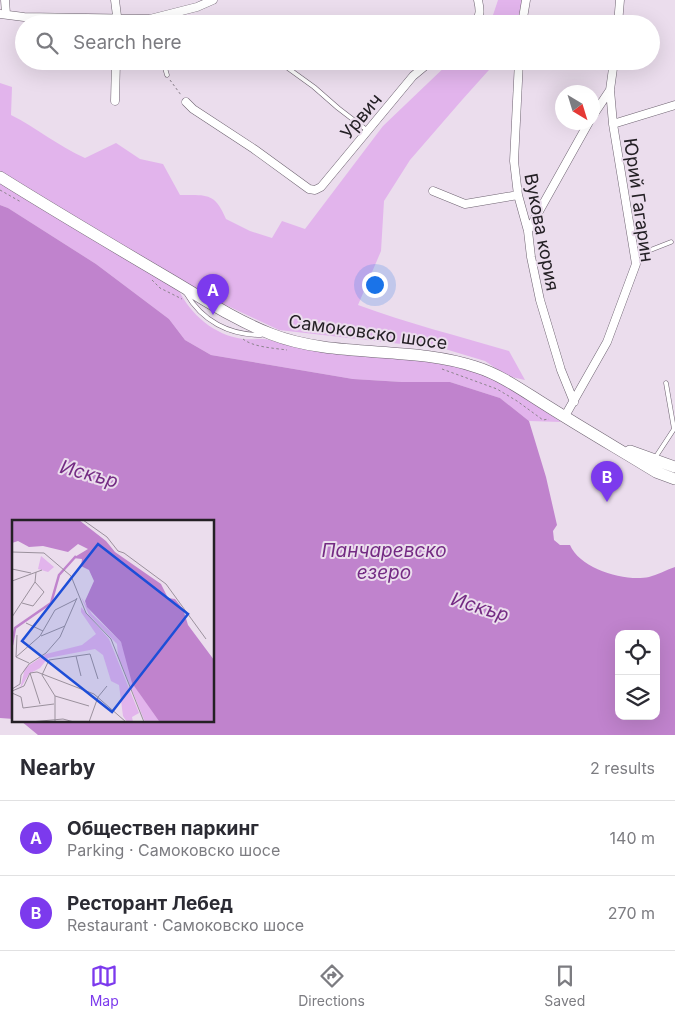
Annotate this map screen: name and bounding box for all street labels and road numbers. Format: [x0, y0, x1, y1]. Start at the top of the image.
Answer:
street label: Урвич [336, 89, 386, 143]
street label: Юрий Гагарин [620, 137, 658, 263]
street label: Вукова кория [520, 172, 564, 292]
street label: Самоковско шосе [287, 310, 449, 354]

